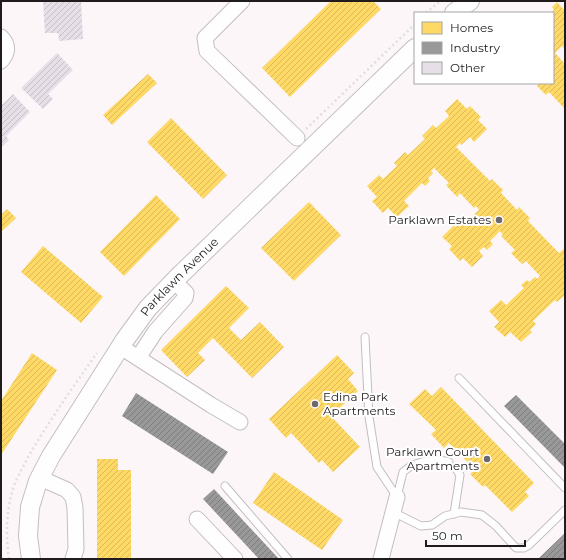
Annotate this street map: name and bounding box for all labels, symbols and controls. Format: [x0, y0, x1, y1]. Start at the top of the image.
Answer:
legend [414, 12, 554, 84]
text: Homes [450, 20, 493, 35]
text: Industry [450, 40, 500, 55]
text: Other [450, 60, 485, 75]
place label: Parklawn Estates [388, 212, 491, 227]
marker: Parklawn Estates [494, 215, 504, 225]
street label: Parklawn Avenue [137, 234, 221, 319]
place label: Edina Park Apartments [323, 389, 396, 418]
marker: Edina Park Apartments [310, 399, 320, 409]
place label: Parklawn Court Apartments [386, 444, 479, 473]
marker: Parklawn Court Apartments [482, 454, 492, 464]
scale bar [426, 522, 525, 548]
text: 50 m [432, 528, 463, 543]

